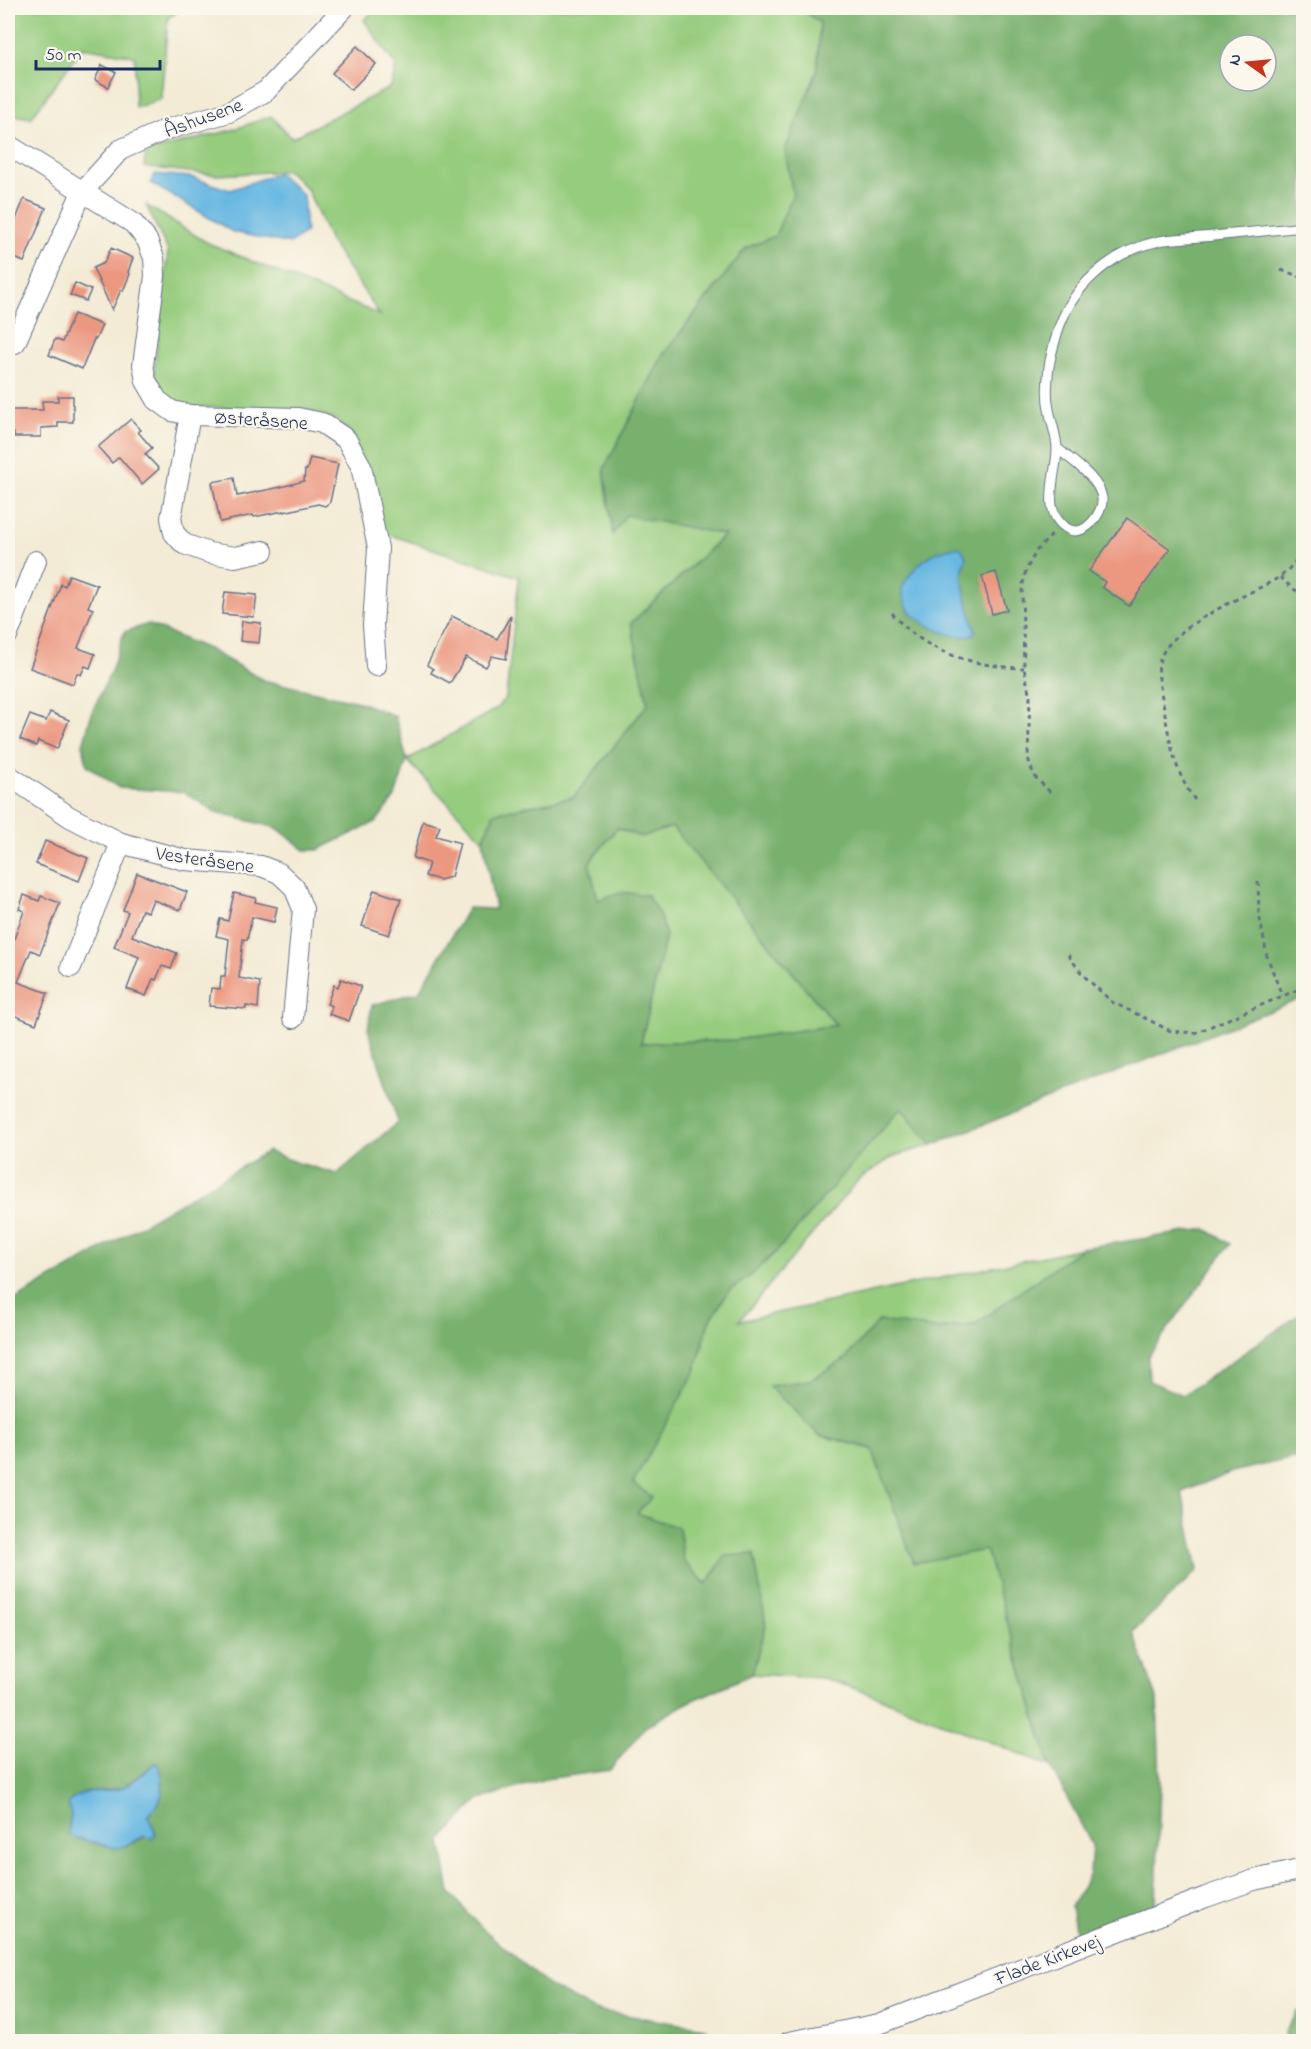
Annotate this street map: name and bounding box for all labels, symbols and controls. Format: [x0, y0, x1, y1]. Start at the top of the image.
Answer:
scale bar [36, 33, 160, 71]
north arrow [1218, 33, 1278, 93]
text: 50 m [45, 43, 82, 69]
text: N [1222, 51, 1248, 68]
street label: Åshusene [161, 92, 247, 147]
street label: Østeråsene [213, 404, 309, 439]
street label: Vesteråsene [153, 840, 256, 883]
street label: Flade Kirkevej [990, 1928, 1106, 1995]

